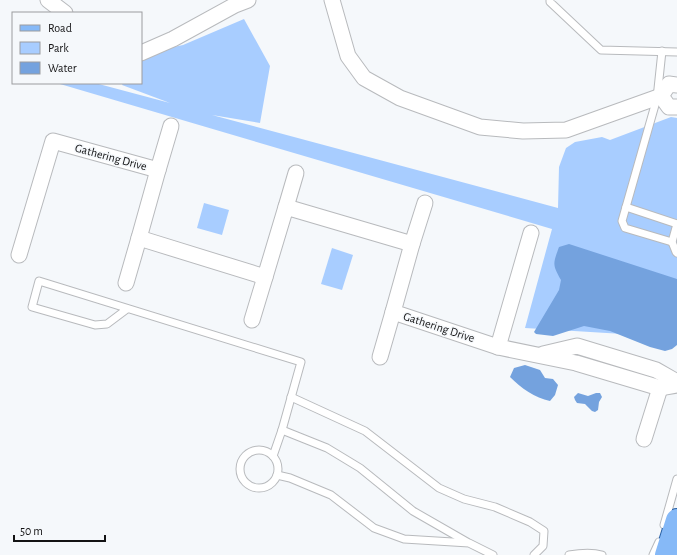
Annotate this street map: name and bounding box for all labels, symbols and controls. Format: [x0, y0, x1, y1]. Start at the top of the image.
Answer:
legend [12, 12, 142, 84]
text: Road [48, 22, 72, 34]
text: Park [48, 42, 69, 54]
text: Water [48, 62, 77, 74]
street label: Gathering Drive [74, 142, 148, 172]
street label: Gathering Drive [402, 310, 476, 344]
scale bar [14, 517, 105, 543]
text: 50 m [20, 525, 43, 537]

